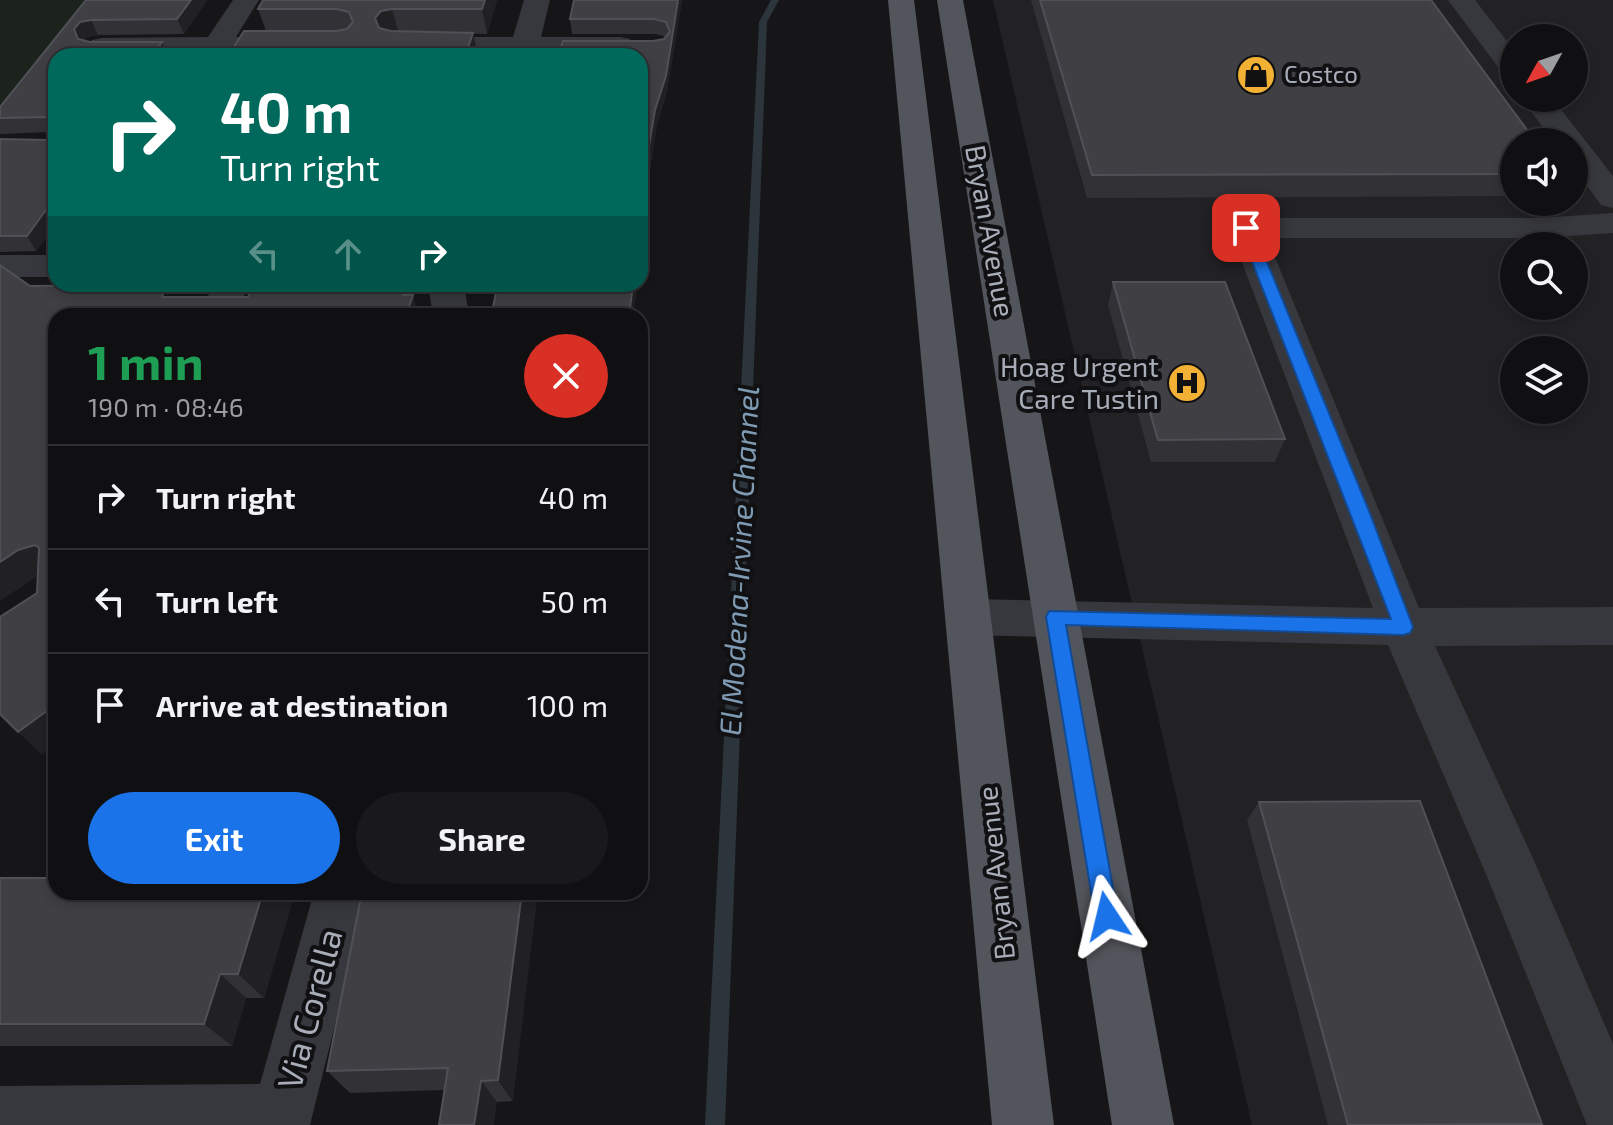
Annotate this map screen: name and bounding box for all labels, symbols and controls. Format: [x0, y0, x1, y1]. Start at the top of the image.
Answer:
north arrow [1500, 24, 1588, 112]
map controls [1500, 24, 1588, 424]
shop icon: Costco [1235, 54, 1277, 96]
place label: Costco [1284, 59, 1358, 88]
text: 40 m [220, 77, 352, 144]
icon: right [88, 80, 192, 184]
button: sound [1500, 128, 1588, 216]
street label: Bryan Avenue [959, 142, 1023, 320]
text: Turn right [220, 145, 380, 188]
pin [1212, 194, 1280, 262]
icon: arrive [1224, 206, 1268, 250]
icon: left [242, 232, 286, 276]
icon: ahead [326, 232, 370, 276]
icon: right [410, 232, 454, 276]
button: search [1500, 232, 1588, 320]
text: 1 min [88, 332, 204, 390]
button: close [524, 334, 608, 418]
button: layers [1500, 336, 1588, 424]
place label: Hoag Urgent Care Tustin [1000, 349, 1159, 415]
hospital icon: Hoag Urgent Care Tustin [1166, 362, 1208, 404]
water label: El Modena-Irvine Channel [711, 385, 765, 737]
text: 190 m · 08:46 [88, 391, 244, 422]
icon: right [88, 475, 132, 519]
text: Turn right [156, 479, 296, 515]
text: 40 m [538, 479, 608, 515]
icon: left [88, 579, 132, 623]
text: Turn left [156, 583, 278, 619]
text: 50 m [541, 583, 608, 619]
icon: arrive [88, 683, 132, 727]
text: Arrive at destination [156, 687, 448, 723]
text: 100 m [527, 687, 608, 723]
street label: Bryan Avenue [969, 785, 1021, 962]
button: Exit [88, 792, 340, 884]
button: Share [356, 792, 608, 884]
position arrow [1065, 874, 1149, 958]
street label: Via Corella [267, 924, 350, 1093]

